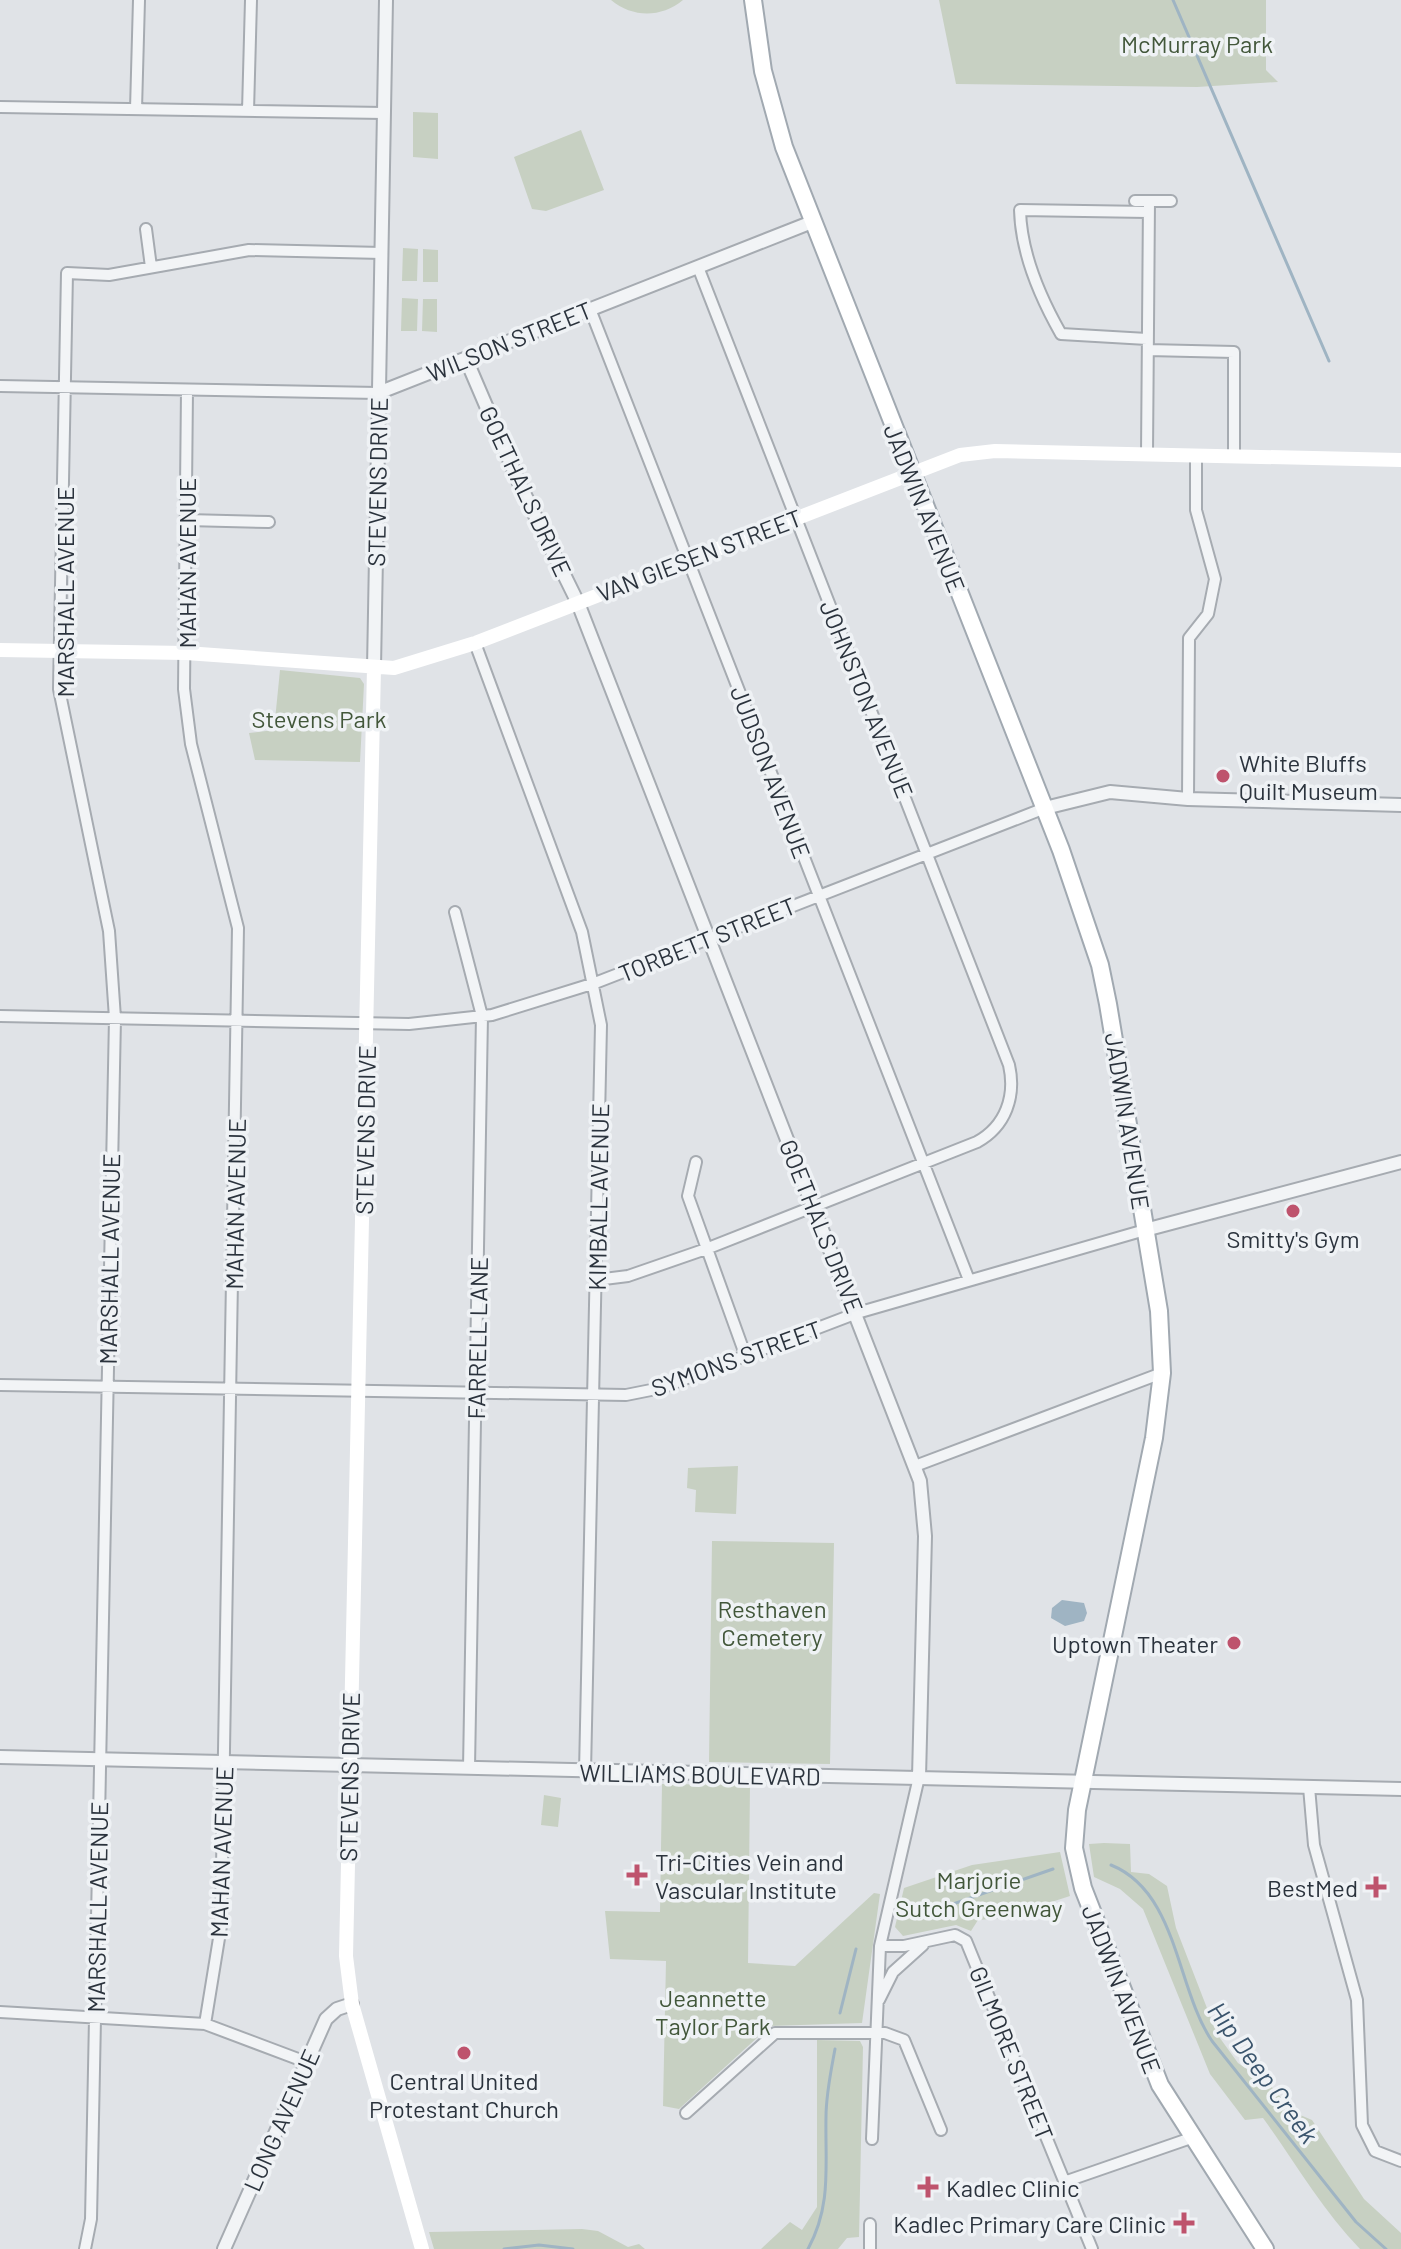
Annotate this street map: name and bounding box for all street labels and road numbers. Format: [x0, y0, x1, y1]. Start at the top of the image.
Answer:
street label: WILSON STREET [422, 295, 596, 387]
street label: STEVENS DRIVE [361, 397, 393, 567]
street label: GOETHALS DRIVE [474, 401, 578, 581]
street label: JADWIN AVENUE [878, 420, 972, 596]
street label: MAHAN AVENUE [172, 477, 201, 649]
street label: MARSHALL AVENUE [50, 487, 79, 697]
street label: VAN GIESEN STREET [592, 503, 806, 607]
street label: JOHNSTON AVENUE [814, 596, 920, 802]
street label: JUDSON AVENUE [725, 682, 817, 862]
street label: TORBETT STREET [614, 890, 800, 988]
street label: JADWIN AVENUE [1100, 1030, 1156, 1212]
street label: STEVENS DRIVE [349, 1045, 381, 1215]
street label: KIMBALL AVENUE [582, 1103, 614, 1291]
street label: MAHAN AVENUE [219, 1118, 251, 1290]
street label: GOETHALS DRIVE [774, 1135, 870, 1317]
street label: MARSHALL AVENUE [93, 1153, 125, 1365]
street label: FARRELL LANE [461, 1256, 493, 1420]
street label: SYMONS STREET [647, 1314, 825, 1402]
street label: STEVENS DRIVE [333, 1692, 365, 1862]
street label: WILLIAMS BOULEVARD [579, 1757, 821, 1791]
street label: MAHAN AVENUE [204, 1766, 238, 1938]
street label: MARSHALL AVENUE [81, 1801, 113, 2013]
street label: JADWIN AVENUE [1076, 1900, 1168, 2078]
street label: GILMORE STREET [964, 1962, 1060, 2144]
street label: LONG AVENUE [237, 2045, 325, 2195]

